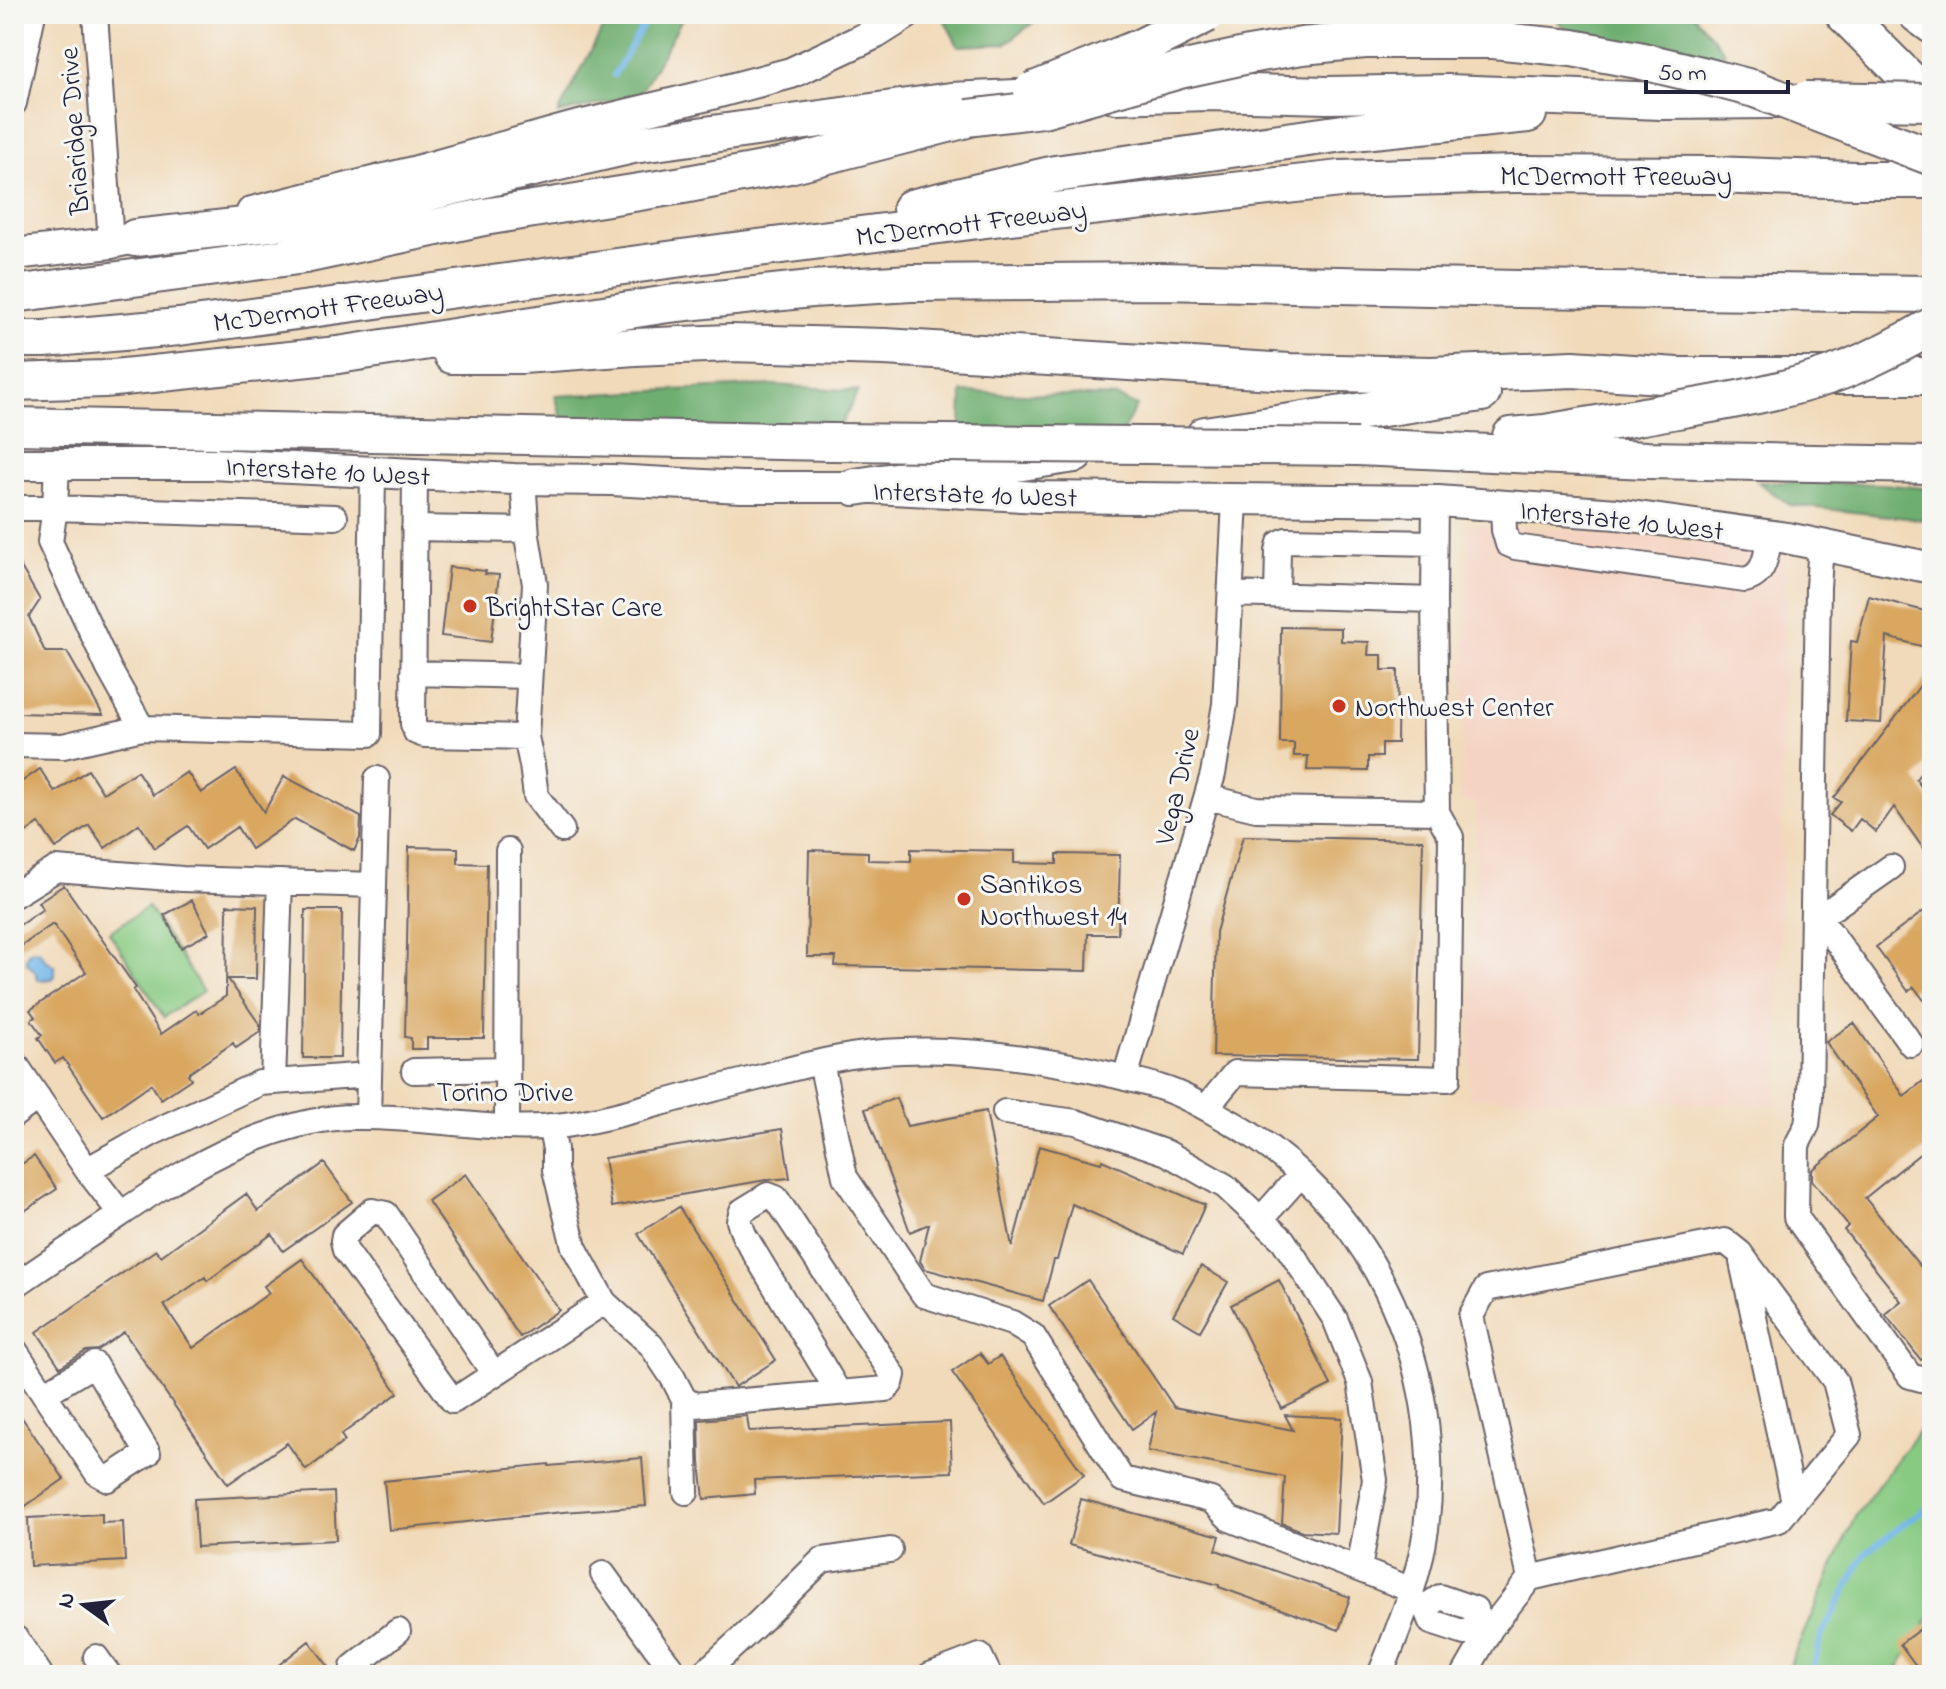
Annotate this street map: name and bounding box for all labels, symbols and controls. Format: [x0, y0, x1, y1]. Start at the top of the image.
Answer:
scale bar [1646, 44, 1788, 94]
street label: Briaridge Drive [50, 45, 103, 217]
text: 50 m [1658, 57, 1707, 92]
street label: McDermott Freeway [1500, 158, 1732, 199]
street label: McDermott Freeway [854, 191, 1089, 260]
street label: McDermott Freeway [211, 273, 446, 346]
street label: Interstate 10 West [225, 448, 431, 499]
street label: Interstate 10 West [872, 472, 1078, 521]
street label: Interstate 10 West [1518, 491, 1726, 554]
place label: BrightStar Care [485, 589, 663, 630]
marker: BrightStar Care [461, 597, 479, 615]
place label: Northwest Center [1355, 689, 1554, 730]
marker: Northwest Center [1330, 697, 1348, 715]
street label: Vega Drive [1146, 724, 1213, 850]
place label: Santikos Northwest 14 [980, 866, 1127, 939]
marker: Santikos Northwest 14 [955, 890, 973, 908]
street label: Torino Drive [436, 1074, 574, 1115]
north arrow [44, 1565, 124, 1645]
text: N [50, 1589, 85, 1612]

